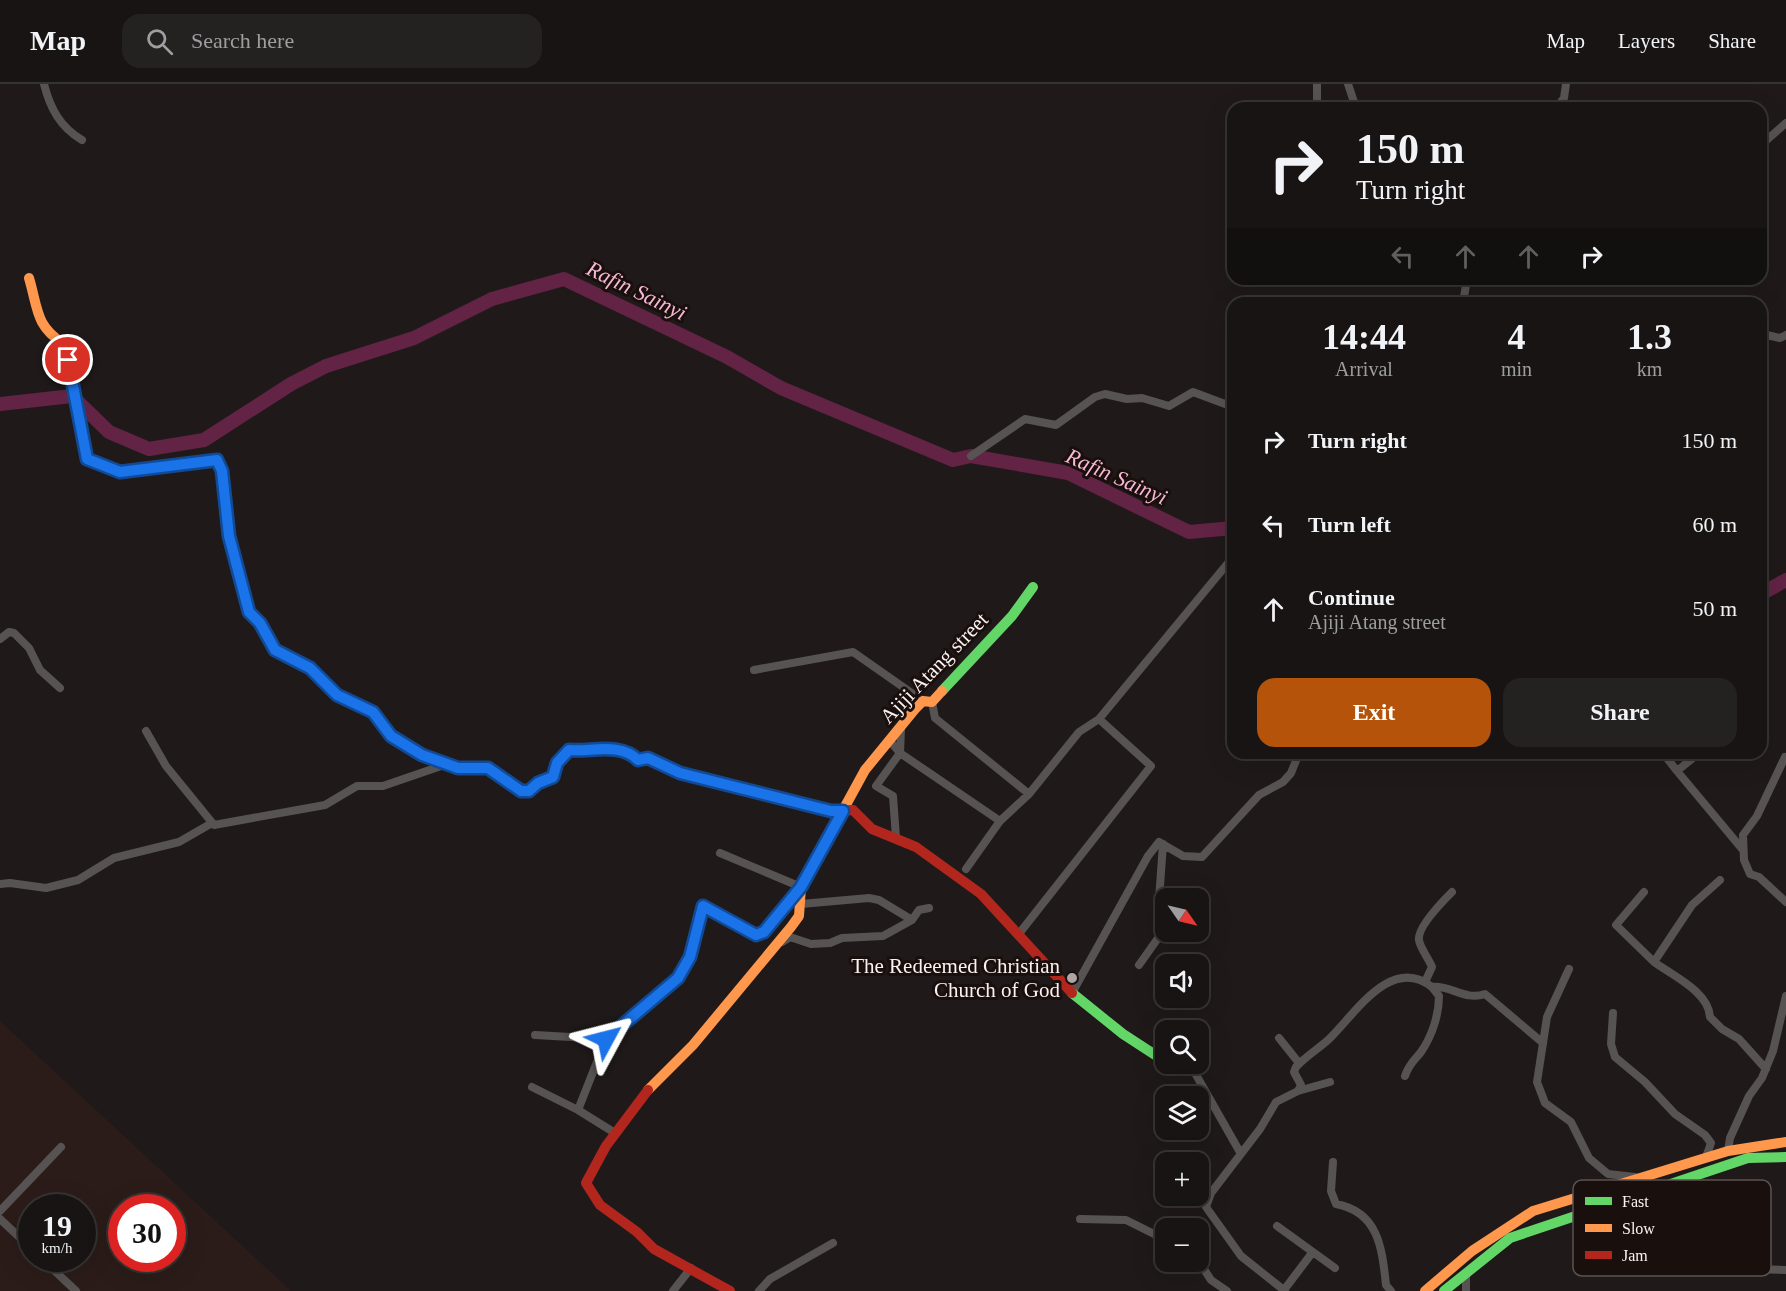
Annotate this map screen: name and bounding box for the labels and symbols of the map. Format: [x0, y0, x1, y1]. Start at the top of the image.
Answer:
water label: Rafin Sainyi [582, 255, 691, 325]
pin [42, 334, 93, 385]
water label: Rafin Sainyi [1061, 443, 1171, 510]
street label: Ajiji Atang street [875, 608, 993, 728]
north arrow [1155, 888, 1209, 942]
place label: The Redeemed Christian Church of God [851, 954, 1060, 1002]
marker: The Redeemed Christian Church of God [1065, 971, 1079, 985]
position arrow [574, 1007, 638, 1071]
legend [1573, 1180, 1771, 1276]
text: Fast [1622, 1193, 1649, 1210]
speed limit sign: 30 [108, 1194, 186, 1272]
text: Slow [1622, 1220, 1655, 1237]
text: Jam [1622, 1247, 1648, 1264]

